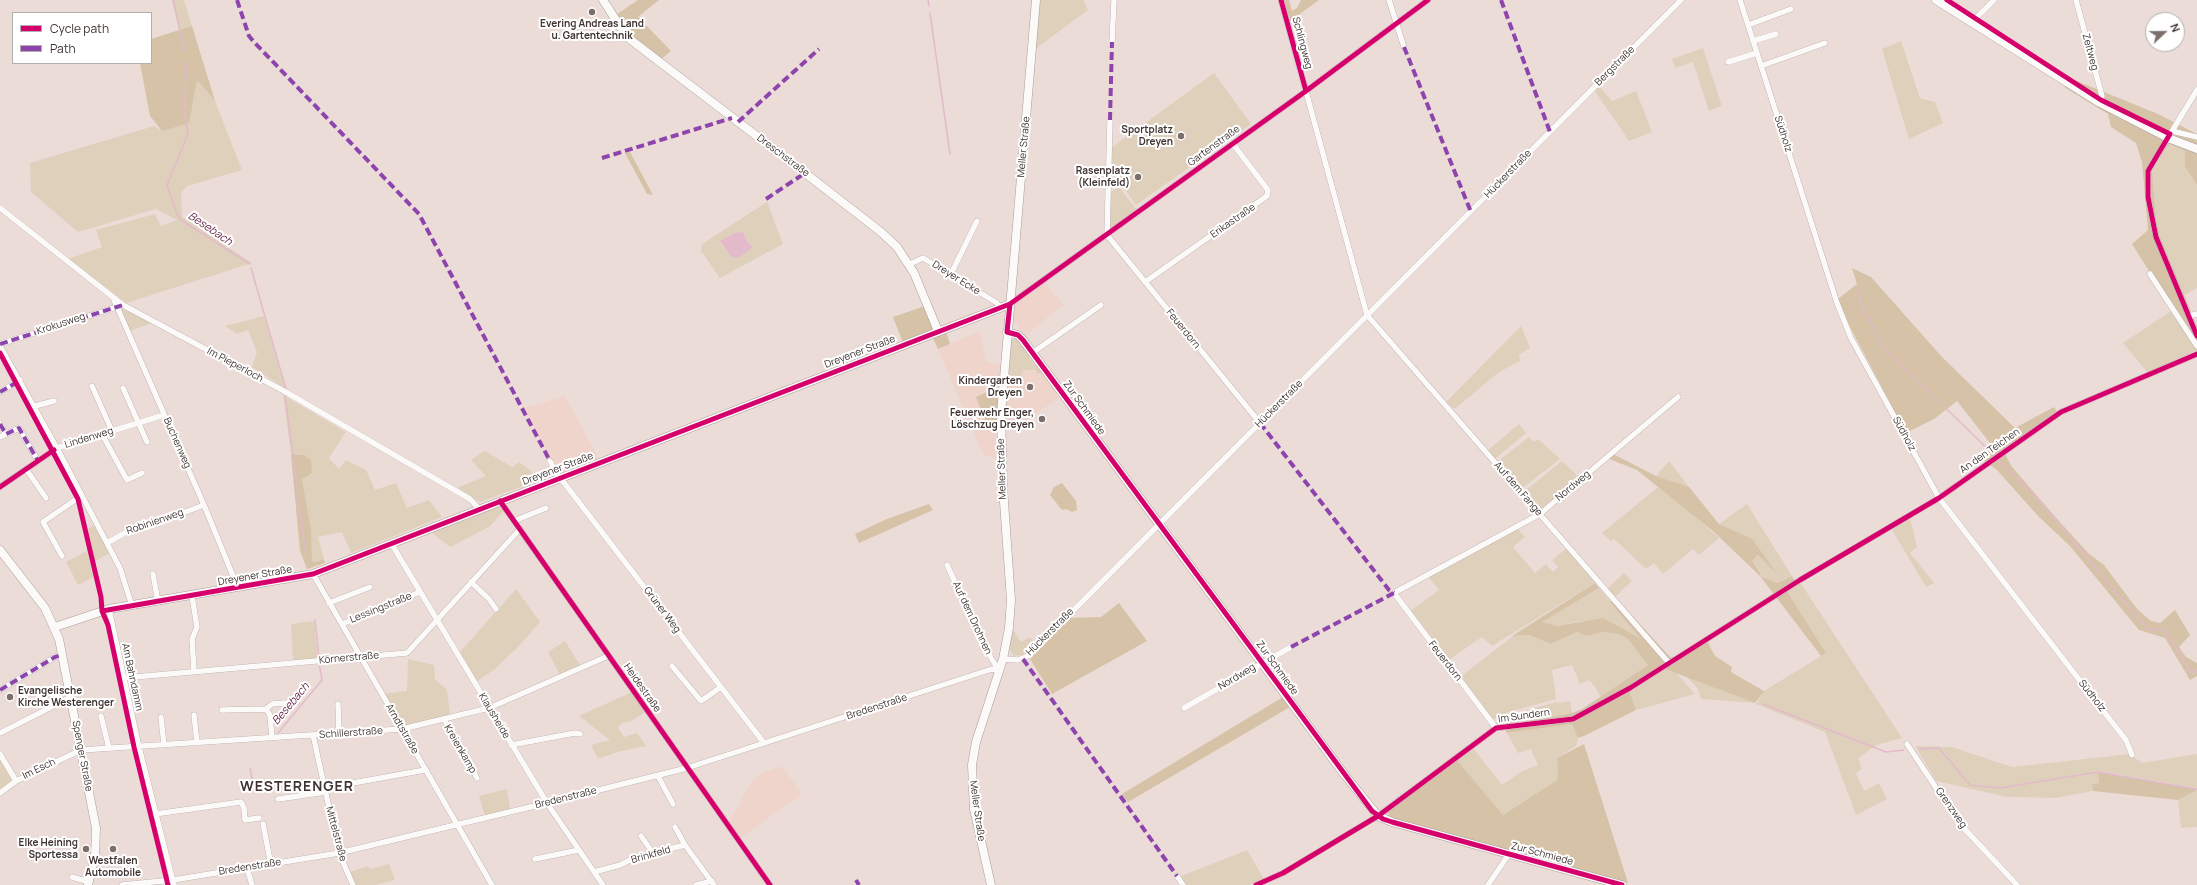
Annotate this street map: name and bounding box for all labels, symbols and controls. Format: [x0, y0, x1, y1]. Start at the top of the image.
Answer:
marker: Evering Andreas Land u. Gartentechnik [587, 7, 597, 17]
legend [12, 12, 152, 64]
north arrow [2145, 12, 2185, 52]
street label: Schlingweg [1289, 16, 1315, 70]
place label: Evering Andreas Land u. Gartentechnik [540, 18, 644, 42]
text: Cycle path [50, 20, 109, 37]
text: N [2167, 21, 2184, 34]
street label: Zeltweg [2079, 32, 2101, 72]
text: Path [50, 40, 76, 57]
street label: Bergstraße [1593, 44, 1637, 88]
street label: Südholz [1771, 114, 1795, 154]
street label: Meller Straße [1015, 116, 1033, 178]
street label: Gartenstraße [1186, 123, 1242, 169]
place label: Sportplatz Dreyen [1121, 124, 1173, 148]
marker: Sportplatz Dreyen [1176, 131, 1186, 141]
street label: Dreschstraße [754, 132, 812, 180]
street label: Hückerstraße [1482, 147, 1534, 201]
place label: Rasenplatz (Kleinfeld) [1076, 165, 1130, 188]
marker: Rasenplatz (Kleinfeld) [1133, 172, 1143, 182]
street label: Erikastraße [1208, 201, 1258, 241]
water label: Besebach [185, 209, 235, 249]
street label: Dreyer Ecke [930, 258, 982, 298]
street label: Feuerdorn [1163, 307, 1203, 351]
street label: Krokusweg [35, 310, 87, 338]
street label: Dreyener Straße [823, 333, 897, 371]
street label: Im Pieperloch [205, 345, 265, 385]
place label: Kindergarten Dreyen [958, 375, 1022, 398]
street label: Hückerstraße [1253, 378, 1305, 430]
street label: Zur Schmiede [1060, 379, 1108, 437]
marker: Kindergarten Dreyen [1025, 382, 1035, 392]
place label: Feuerwehr Enger, Löschzug Dreyen [950, 407, 1034, 430]
marker: Feuerwehr Enger, Löschzug Dreyen [1037, 414, 1047, 424]
street label: Südholz [1890, 415, 1918, 453]
street label: Buchenweg [160, 416, 194, 470]
street label: Lindenweg [63, 425, 115, 451]
street label: An den Teichen [1958, 426, 2022, 476]
street label: Meller Straße [995, 438, 1009, 500]
street label: Dreyener Straße [521, 450, 595, 488]
street label: Auf dem Fange [1491, 459, 1545, 519]
street label: Nordweg [1553, 468, 1593, 504]
street label: Robinienweg [125, 507, 185, 537]
street label: Dreyener Straße [217, 564, 293, 588]
street label: Auf dem Drohnen [950, 579, 994, 657]
street label: Grüner Weg [641, 585, 683, 635]
street label: Lessingstraße [348, 590, 414, 626]
street label: Hückerstraße [1024, 606, 1076, 658]
street label: Zur Schmiede [1253, 639, 1301, 697]
street label: Feuerdorn [1426, 639, 1464, 683]
street label: Am Bahndamm [119, 642, 145, 712]
street label: Körnerstraße [318, 649, 380, 667]
street label: Heidestraße [621, 661, 663, 715]
street label: Nordweg [1216, 661, 1258, 693]
street label: Südholz [2076, 678, 2108, 714]
water label: Besebach [270, 680, 312, 728]
place label: Evangelische Kirche Westerenger [18, 685, 114, 708]
street label: Klausheide [476, 691, 512, 741]
marker: Evangelische Kirche Westerenger [5, 692, 15, 702]
street label: Bredenstraße [845, 692, 909, 722]
street label: Arndtstraße [383, 702, 421, 756]
street label: Im Sundern [1497, 706, 1551, 726]
street label: Spenger Straße [69, 719, 95, 793]
street label: Kreienkamp [441, 723, 479, 775]
street label: Schillerstraße [319, 725, 383, 741]
street label: Im Esch [21, 756, 57, 782]
district label: WESTERENGER [240, 779, 354, 795]
street label: Meller Straße [967, 780, 987, 842]
street label: Bredenstraße [534, 785, 598, 811]
street label: Grenzweg [1933, 785, 1969, 831]
street label: Mittelstraße [323, 805, 349, 863]
place label: Elke Heining Sportessa [19, 837, 78, 860]
street label: Zur Schmiede [1510, 840, 1574, 868]
marker: Elke Heining Sportessa [81, 844, 91, 854]
marker: Westfalen Automobile [108, 844, 118, 854]
street label: Brinkfeld [630, 844, 672, 866]
place label: Westfalen Automobile [85, 855, 141, 878]
street label: Bredenstraße [218, 856, 282, 878]

